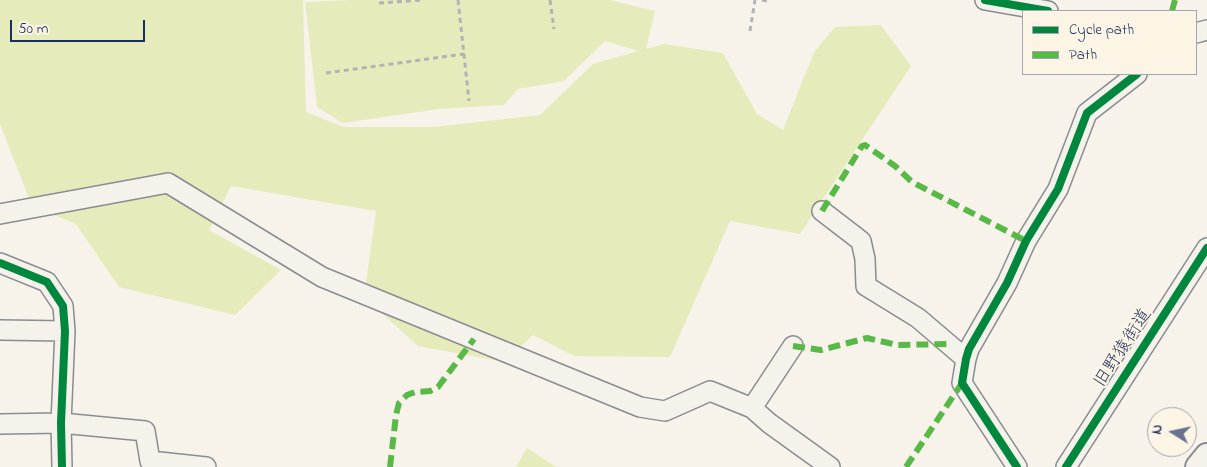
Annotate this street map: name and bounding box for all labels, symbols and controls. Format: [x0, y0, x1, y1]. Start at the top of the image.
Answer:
scale bar [12, 10, 148, 42]
legend [1022, 10, 1197, 75]
text: 50 m [18, 18, 48, 40]
text: Cycle path [1069, 19, 1134, 41]
text: Path [1069, 44, 1097, 66]
street label: 旧野猿街道 [1090, 305, 1158, 393]
north arrow [1147, 407, 1197, 457]
text: N [1147, 423, 1169, 436]

